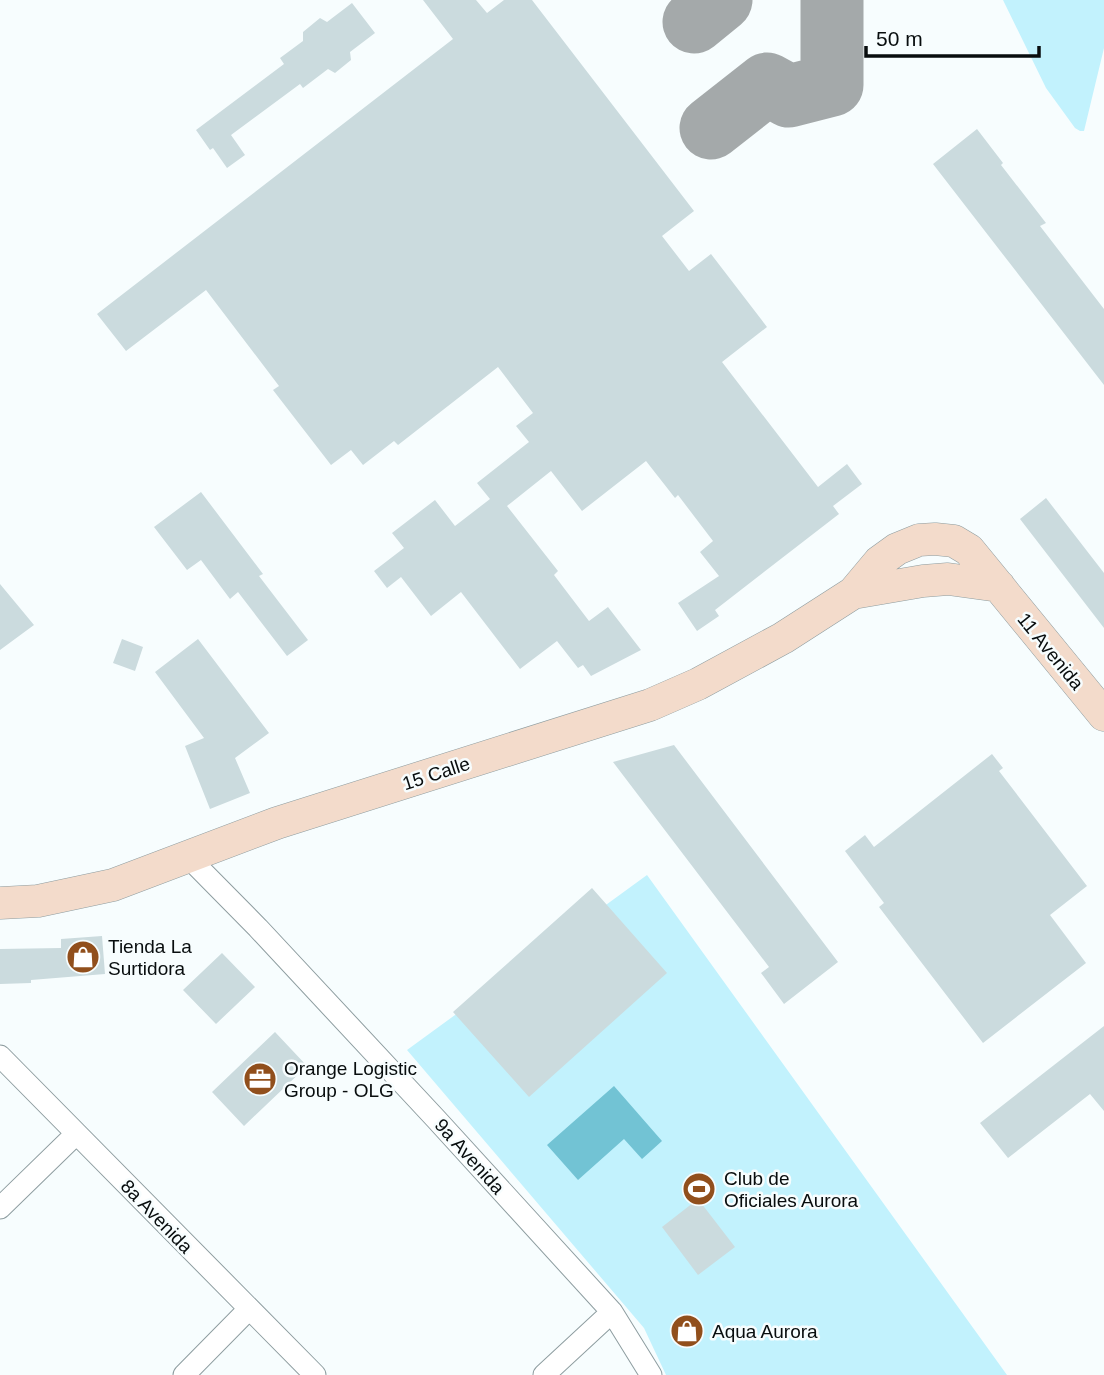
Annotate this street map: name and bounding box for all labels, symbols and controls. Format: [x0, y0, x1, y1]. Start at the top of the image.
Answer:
scale bar [866, 14, 1039, 58]
text: 50 m [876, 27, 923, 50]
street label: 11 Avenida [1013, 609, 1088, 694]
street label: 15 Calle [400, 753, 473, 794]
place label: Tienda La Surtidora [108, 936, 192, 979]
shop icon: Tienda La Surtidora [64, 938, 102, 976]
place label: Orange Logistic Group - OLG [284, 1058, 417, 1101]
office icon: Orange Logistic Group - OLG [241, 1060, 279, 1098]
street label: 9a Avenida [430, 1114, 509, 1198]
place label: Club de Oficiales Aurora [724, 1168, 859, 1211]
sports icon: Club de Oficiales Aurora [680, 1170, 718, 1208]
street label: 8a Avenida [117, 1175, 197, 1258]
shop icon: Aqua Aurora [668, 1312, 706, 1350]
place label: Aqua Aurora [712, 1321, 818, 1342]

